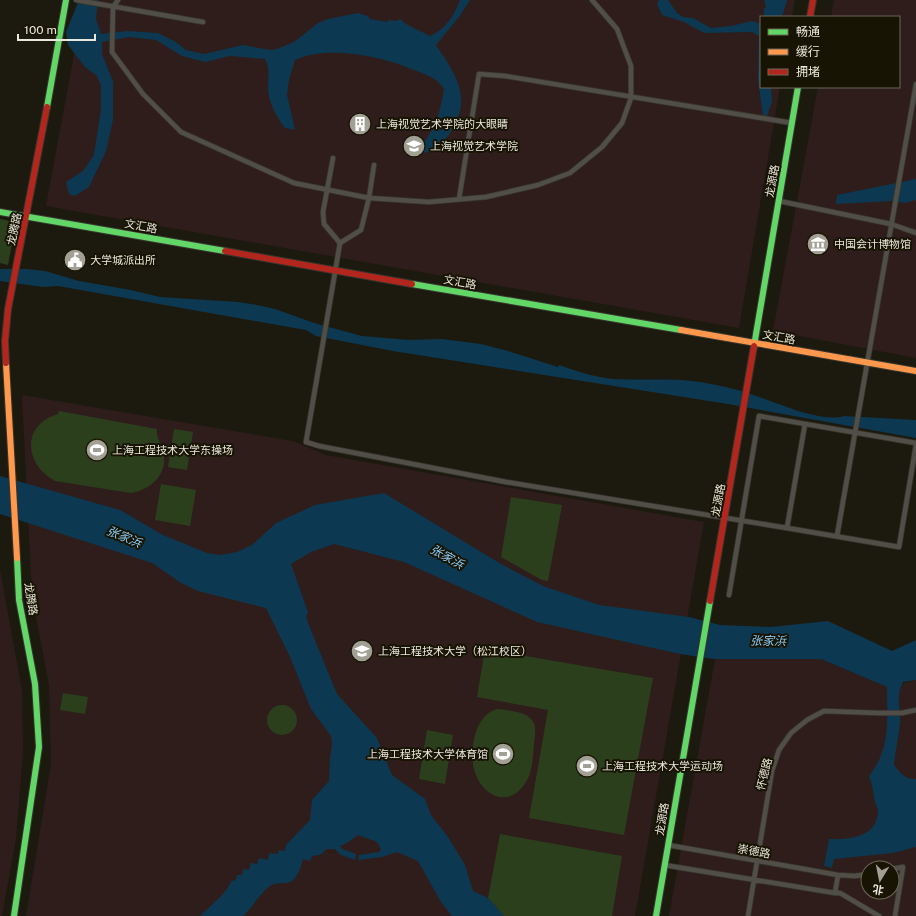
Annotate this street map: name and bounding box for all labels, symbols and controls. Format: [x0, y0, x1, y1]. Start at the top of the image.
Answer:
scale bar [18, 16, 95, 42]
legend [760, 16, 900, 88]
text: 100 m [24, 23, 57, 37]
text: 畅通 [796, 25, 820, 39]
text: 缓行 [796, 45, 820, 59]
text: 拥堵 [796, 65, 820, 79]
building icon: 上海视觉艺术学院的大眼睛 [347, 111, 373, 137]
place label: 上海视觉艺术学院的大眼睛 [376, 118, 508, 130]
school or university icon: 上海视觉艺术学院 [401, 133, 427, 159]
place label: 上海视觉艺术学院 [430, 140, 518, 152]
street label: 龙源路 [763, 164, 781, 198]
street label: 龙腾路 [5, 212, 23, 246]
street label: 文汇路 [124, 217, 158, 235]
museum icon: 中国会计博物馆 [805, 231, 831, 257]
place label: 中国会计博物馆 [834, 238, 911, 250]
public building icon: 大学城派出所 [62, 247, 88, 273]
place label: 大学城派出所 [90, 254, 156, 266]
street label: 文汇路 [443, 273, 477, 291]
street label: 文汇路 [762, 328, 796, 346]
sports icon: 上海工程技术大学东操场 [84, 437, 110, 463]
place label: 上海工程技术大学东操场 [112, 444, 233, 456]
street label: 龙源路 [709, 483, 727, 517]
water label: 张家浜 [105, 524, 144, 551]
water label: 张家浜 [428, 542, 467, 572]
street label: 龙腾路 [22, 582, 40, 616]
water label: 张家浜 [750, 634, 787, 648]
school or university icon: 上海工程技术大学（松江校区） [349, 638, 375, 664]
place label: 上海工程技术大学（松江校区） [378, 645, 532, 657]
sports icon: 上海工程技术大学体育馆 [490, 741, 516, 767]
place label: 上海工程技术大学体育馆 [367, 748, 488, 760]
sports icon: 上海工程技术大学运动场 [574, 753, 600, 779]
street label: 怀德路 [754, 757, 774, 791]
place label: 上海工程技术大学运动场 [602, 760, 723, 772]
street label: 龙源路 [653, 802, 671, 836]
street label: 崇德路 [737, 842, 771, 860]
north arrow [860, 860, 900, 900]
text: 北 [872, 883, 885, 897]

